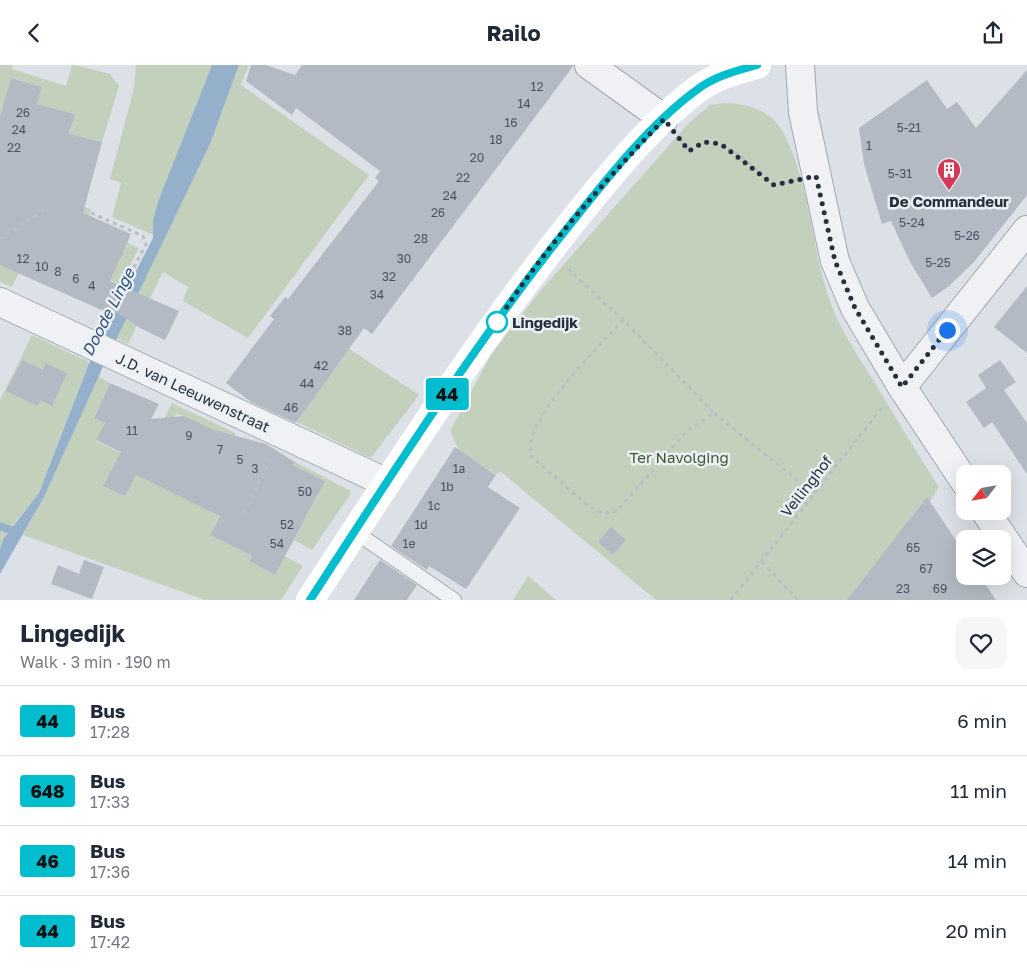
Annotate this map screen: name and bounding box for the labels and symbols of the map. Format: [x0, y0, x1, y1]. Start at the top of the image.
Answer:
house number: 12 [531, 79, 543, 94]
house number: 14 [517, 96, 531, 111]
house number: 26 [16, 105, 30, 120]
house number: 16 [504, 115, 518, 130]
house number: 5-21 [897, 120, 921, 135]
house number: 24 [12, 122, 26, 137]
house number: 18 [489, 132, 503, 147]
house number: 1 [866, 138, 872, 153]
house number: 22 [7, 140, 21, 155]
house number: 20 [470, 150, 484, 165]
building icon: De Commandeur [936, 157, 962, 191]
house number: 5-31 [888, 166, 912, 181]
house number: 22 [456, 170, 470, 185]
house number: 24 [443, 188, 457, 203]
place label: De Commandeur [889, 192, 1009, 210]
house number: 26 [431, 205, 445, 220]
house number: 5-24 [899, 215, 925, 230]
house number: 5-26 [954, 228, 980, 243]
house number: 28 [414, 231, 428, 246]
house number: 12 [17, 251, 29, 266]
house number: 30 [397, 251, 411, 266]
house number: 5-25 [925, 255, 951, 270]
house number: 10 [35, 259, 49, 274]
water label: Doode Linge [77, 263, 139, 359]
house number: 8 [54, 264, 62, 279]
house number: 32 [382, 269, 396, 284]
house number: 6 [72, 271, 80, 286]
house number: 4 [88, 278, 96, 293]
house number: 34 [370, 287, 384, 302]
marker: Lingedijk [486, 311, 508, 333]
place label: Lingedijk [512, 313, 578, 331]
your location [935, 318, 960, 343]
house number: 38 [338, 323, 352, 338]
street label: J.D. van Leeuwenstraat [113, 348, 273, 436]
house number: 42 [314, 358, 328, 373]
house number: 44 [300, 376, 314, 391]
line badge: 44 [424, 378, 470, 410]
house number: 46 [284, 400, 298, 415]
house number: 11 [126, 423, 138, 438]
house number: 9 [185, 428, 193, 443]
house number: 7 [217, 442, 223, 457]
park label: Ter Navolging [629, 448, 729, 466]
street label: Veilinghof [777, 451, 836, 520]
house number: 5 [237, 452, 244, 467]
house number: 3 [251, 461, 259, 476]
house number: 1a [453, 461, 465, 476]
north arrow [956, 465, 1011, 520]
house number: 1b [440, 479, 454, 494]
house number: 50 [298, 484, 312, 499]
house number: 1c [428, 498, 441, 513]
house number: 52 [280, 517, 294, 532]
house number: 1d [414, 517, 428, 532]
house number: 54 [270, 536, 284, 551]
house number: 1e [403, 536, 415, 551]
house number: 65 [906, 540, 920, 555]
house number: 67 [919, 561, 933, 576]
house number: 23 [896, 581, 910, 596]
house number: 69 [933, 581, 947, 596]

